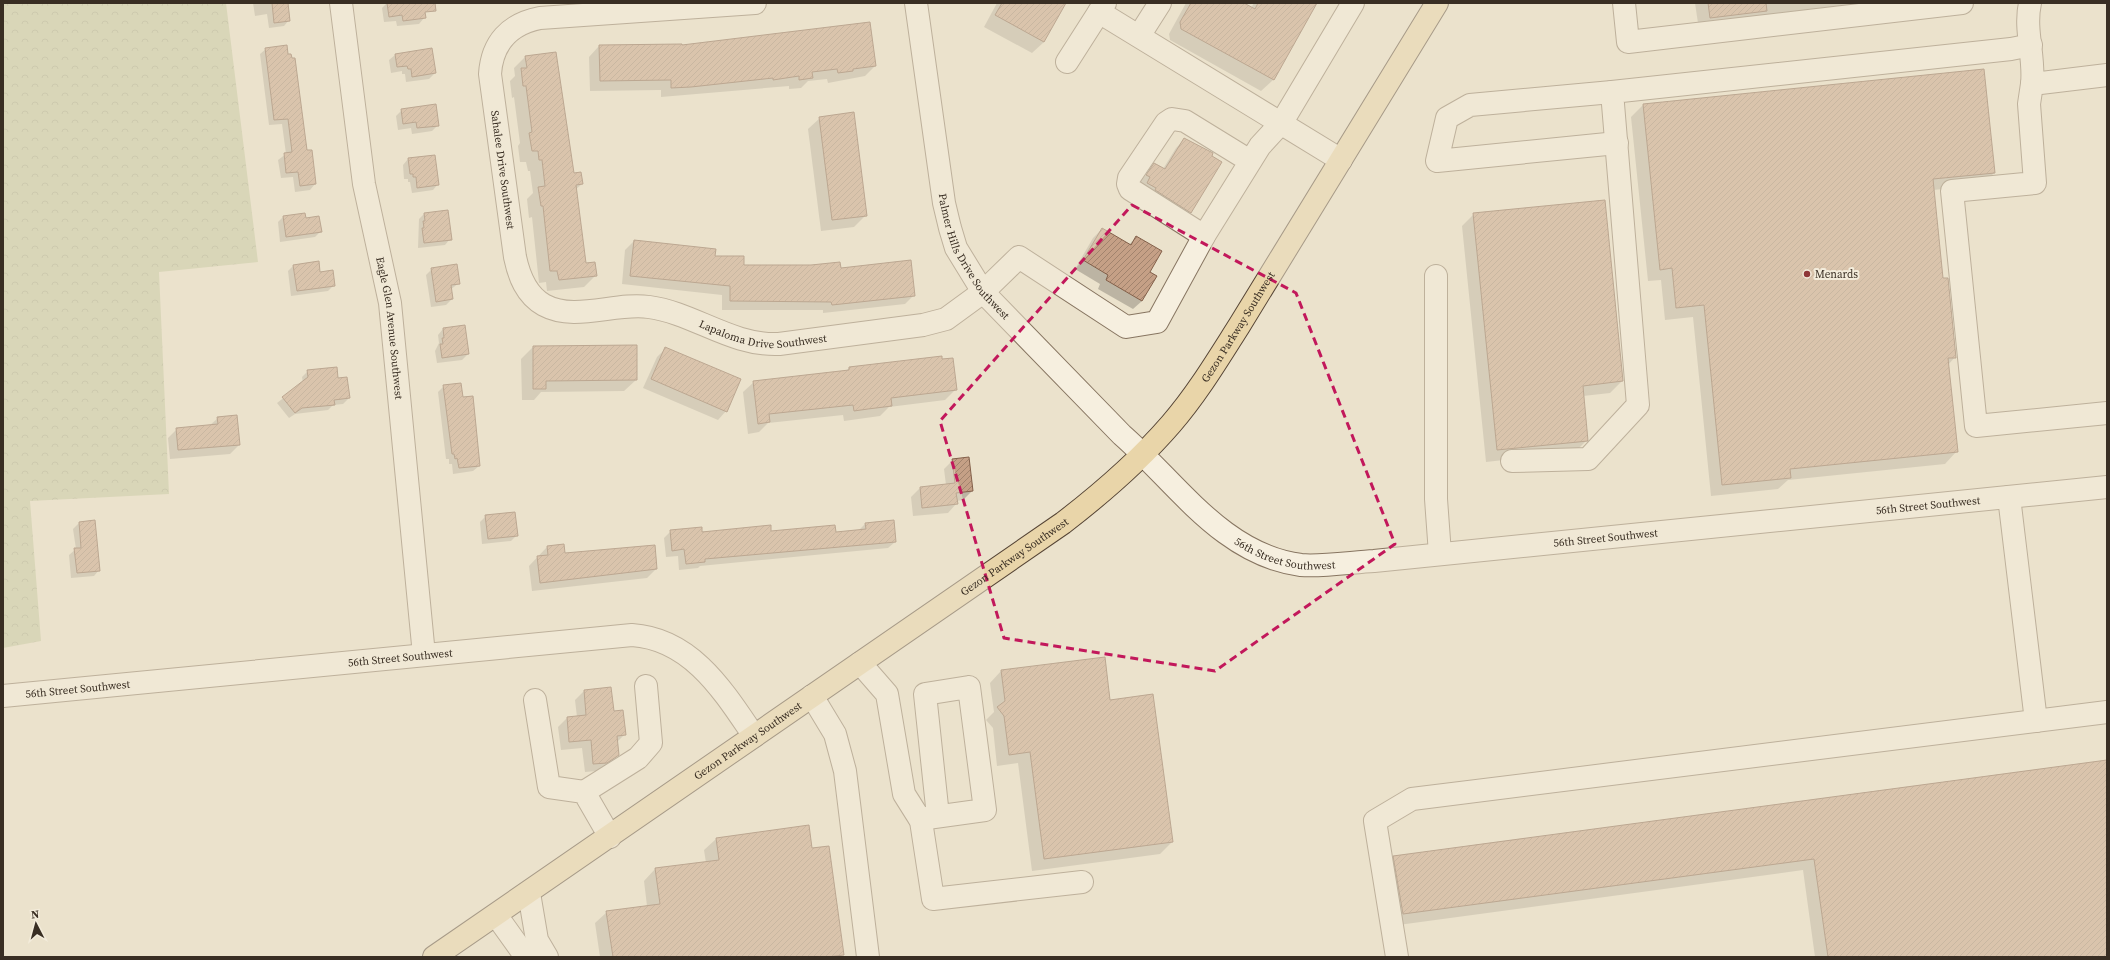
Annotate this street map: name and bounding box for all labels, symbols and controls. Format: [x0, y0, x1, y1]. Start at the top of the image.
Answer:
street label: Sahalee Drive Southwest [488, 109, 519, 231]
street label: Palmer Hills Drive Southwest [935, 193, 1013, 323]
street label: Eagle Glen Avenue Southwest [373, 255, 407, 400]
place label: Menards [1815, 267, 1858, 282]
street label: Gezon Parkway Southwest [1197, 268, 1278, 385]
marker: Menards [1802, 269, 1812, 279]
street label: Lapaloma Drive Southwest [697, 316, 828, 352]
street label: 56th Street Southwest [1875, 492, 1981, 518]
street label: Gezon Parkway Southwest [957, 514, 1072, 599]
street label: 56th Street Southwest [1553, 525, 1659, 550]
street label: 56th Street Southwest [1232, 534, 1336, 573]
street label: 56th Street Southwest [347, 645, 453, 670]
street label: 56th Street Southwest [25, 676, 131, 701]
street label: Gezon Parkway Southwest [691, 698, 805, 783]
north arrow [16, 904, 56, 944]
text: N [30, 907, 40, 922]

